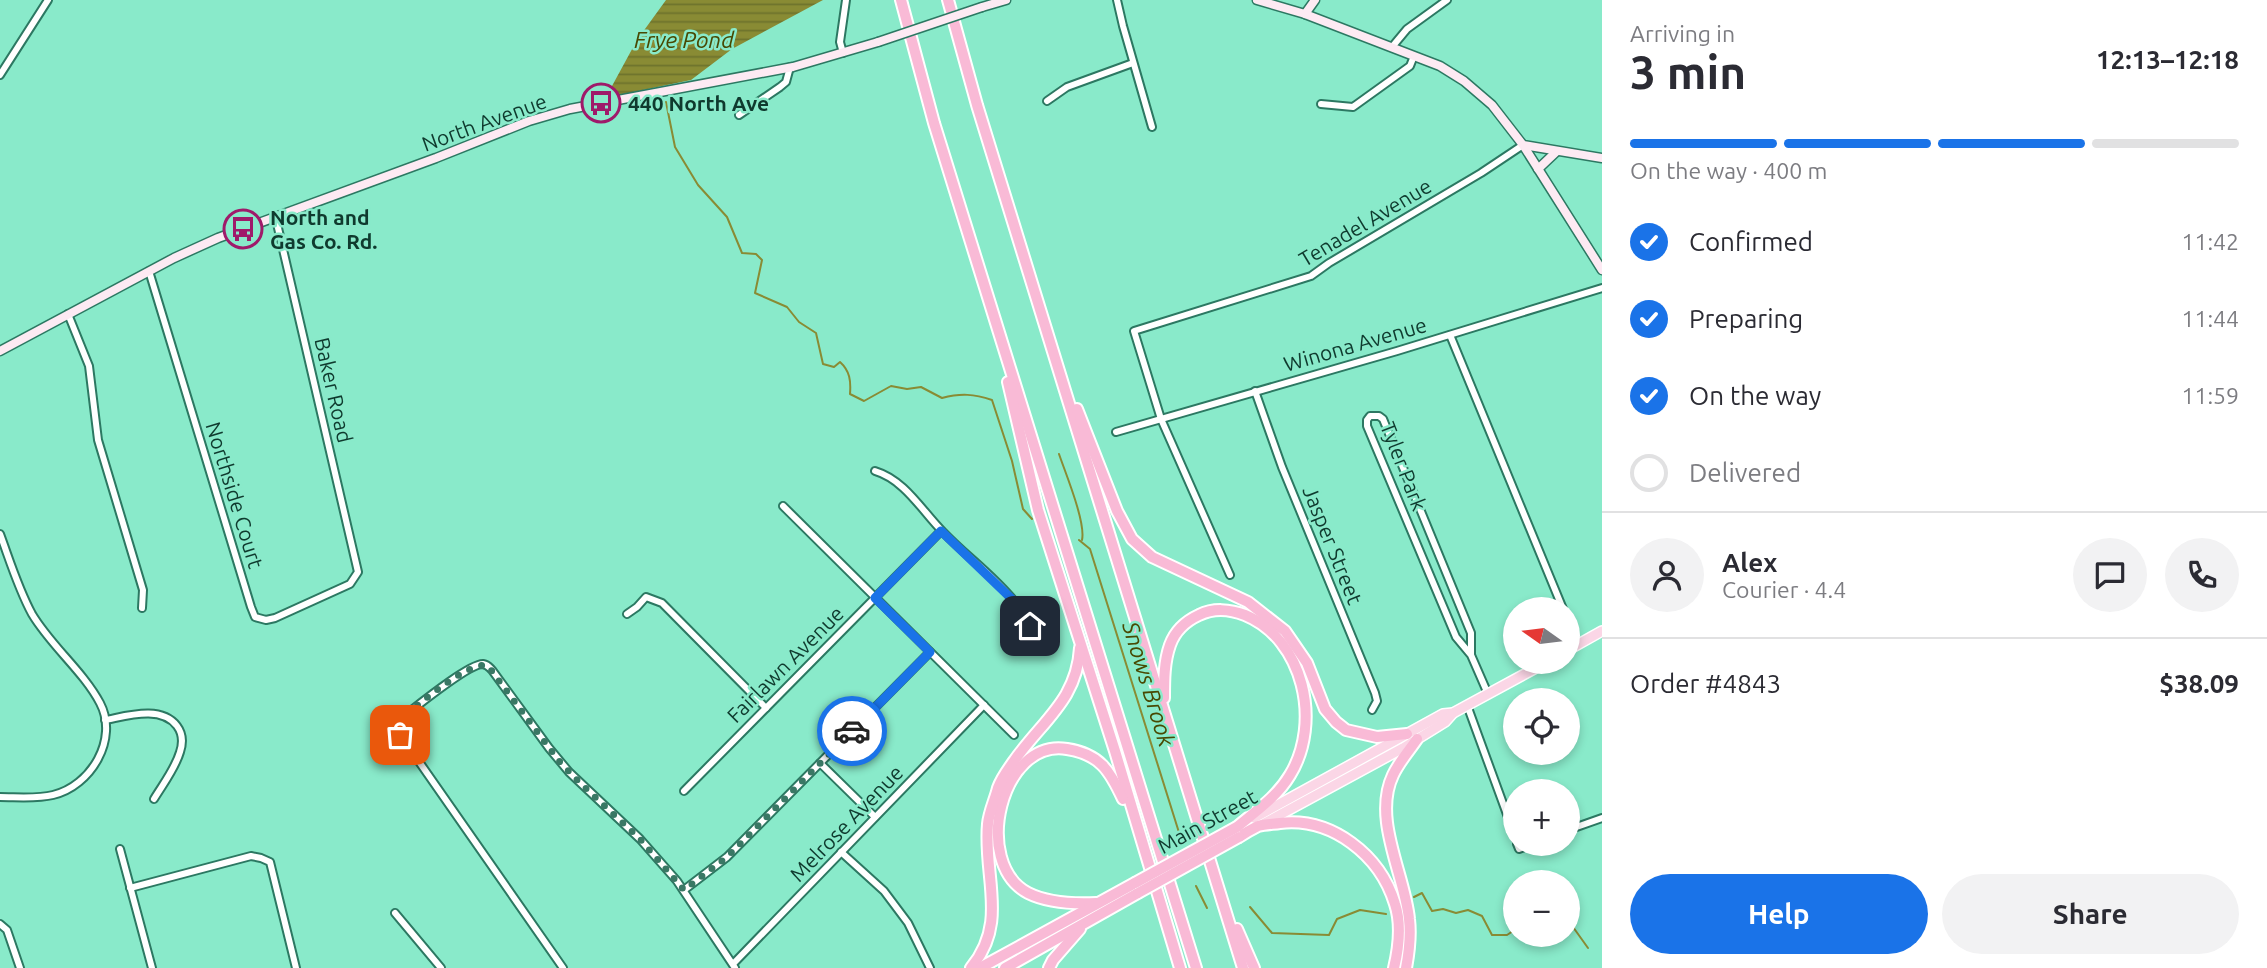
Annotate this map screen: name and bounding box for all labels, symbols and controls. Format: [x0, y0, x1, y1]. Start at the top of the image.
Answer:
text: Arriving in [1630, 21, 1735, 46]
water label: Frye Pond [634, 27, 735, 52]
text: 12:13–12:18 [2096, 45, 2239, 74]
text: 3 min [1630, 46, 1746, 98]
bus stop icon: 440 North Ave [580, 82, 622, 124]
street label: North Avenue [418, 88, 550, 156]
place label: 440 North Ave [628, 91, 769, 115]
text: On the way · 400 m [1630, 158, 1827, 183]
street label: Tenadel Avenue [1295, 173, 1435, 271]
place label: North and Gas Co. Rd. [270, 205, 377, 253]
bus stop icon: North and Gas Co. Rd. [222, 208, 264, 250]
icon: check [1630, 223, 1668, 261]
text: Confirmed [1689, 227, 1813, 256]
text: 11:42 [2181, 229, 2239, 254]
icon: check [1630, 300, 1668, 338]
text: Preparing [1689, 304, 1803, 333]
text: 11:44 [2181, 306, 2239, 331]
street label: Winona Avenue [1281, 312, 1429, 376]
street label: Baker Road [310, 335, 358, 445]
icon: check [1630, 377, 1668, 415]
text: On the way [1689, 381, 1821, 410]
text: 11:59 [2181, 383, 2239, 408]
street label: Tyler Park [1376, 418, 1432, 514]
street label: Northside Court [201, 419, 269, 571]
text: Delivered [1689, 458, 1801, 487]
street label: Jasper Street [1298, 482, 1368, 608]
button: person [1630, 538, 1704, 612]
button: chat [2073, 538, 2147, 612]
button: phone [2165, 538, 2239, 612]
text: Alex [1722, 548, 1777, 577]
text: Courier · 4.4 [1722, 577, 1846, 602]
pin [1000, 596, 1060, 656]
north arrow [1503, 597, 1580, 674]
map controls [1503, 597, 1580, 947]
street label: Fairlawn Avenue [722, 601, 848, 727]
icon: home [1011, 607, 1049, 645]
water label: Snows Brook [1118, 617, 1180, 750]
text: Order #4843 [1630, 669, 1781, 698]
text: $38.09 [2159, 669, 2239, 698]
button: locate [1503, 688, 1580, 765]
courier [817, 696, 887, 766]
pin [370, 705, 430, 765]
icon: car [833, 712, 871, 750]
icon: bag [381, 716, 419, 754]
street label: Melrose Avenue [785, 760, 907, 886]
button: + [1503, 779, 1580, 856]
street label: Main Street [1153, 784, 1261, 858]
button: − [1503, 870, 1580, 947]
button: Help [1630, 874, 1928, 954]
button: Share [1942, 874, 2239, 954]

